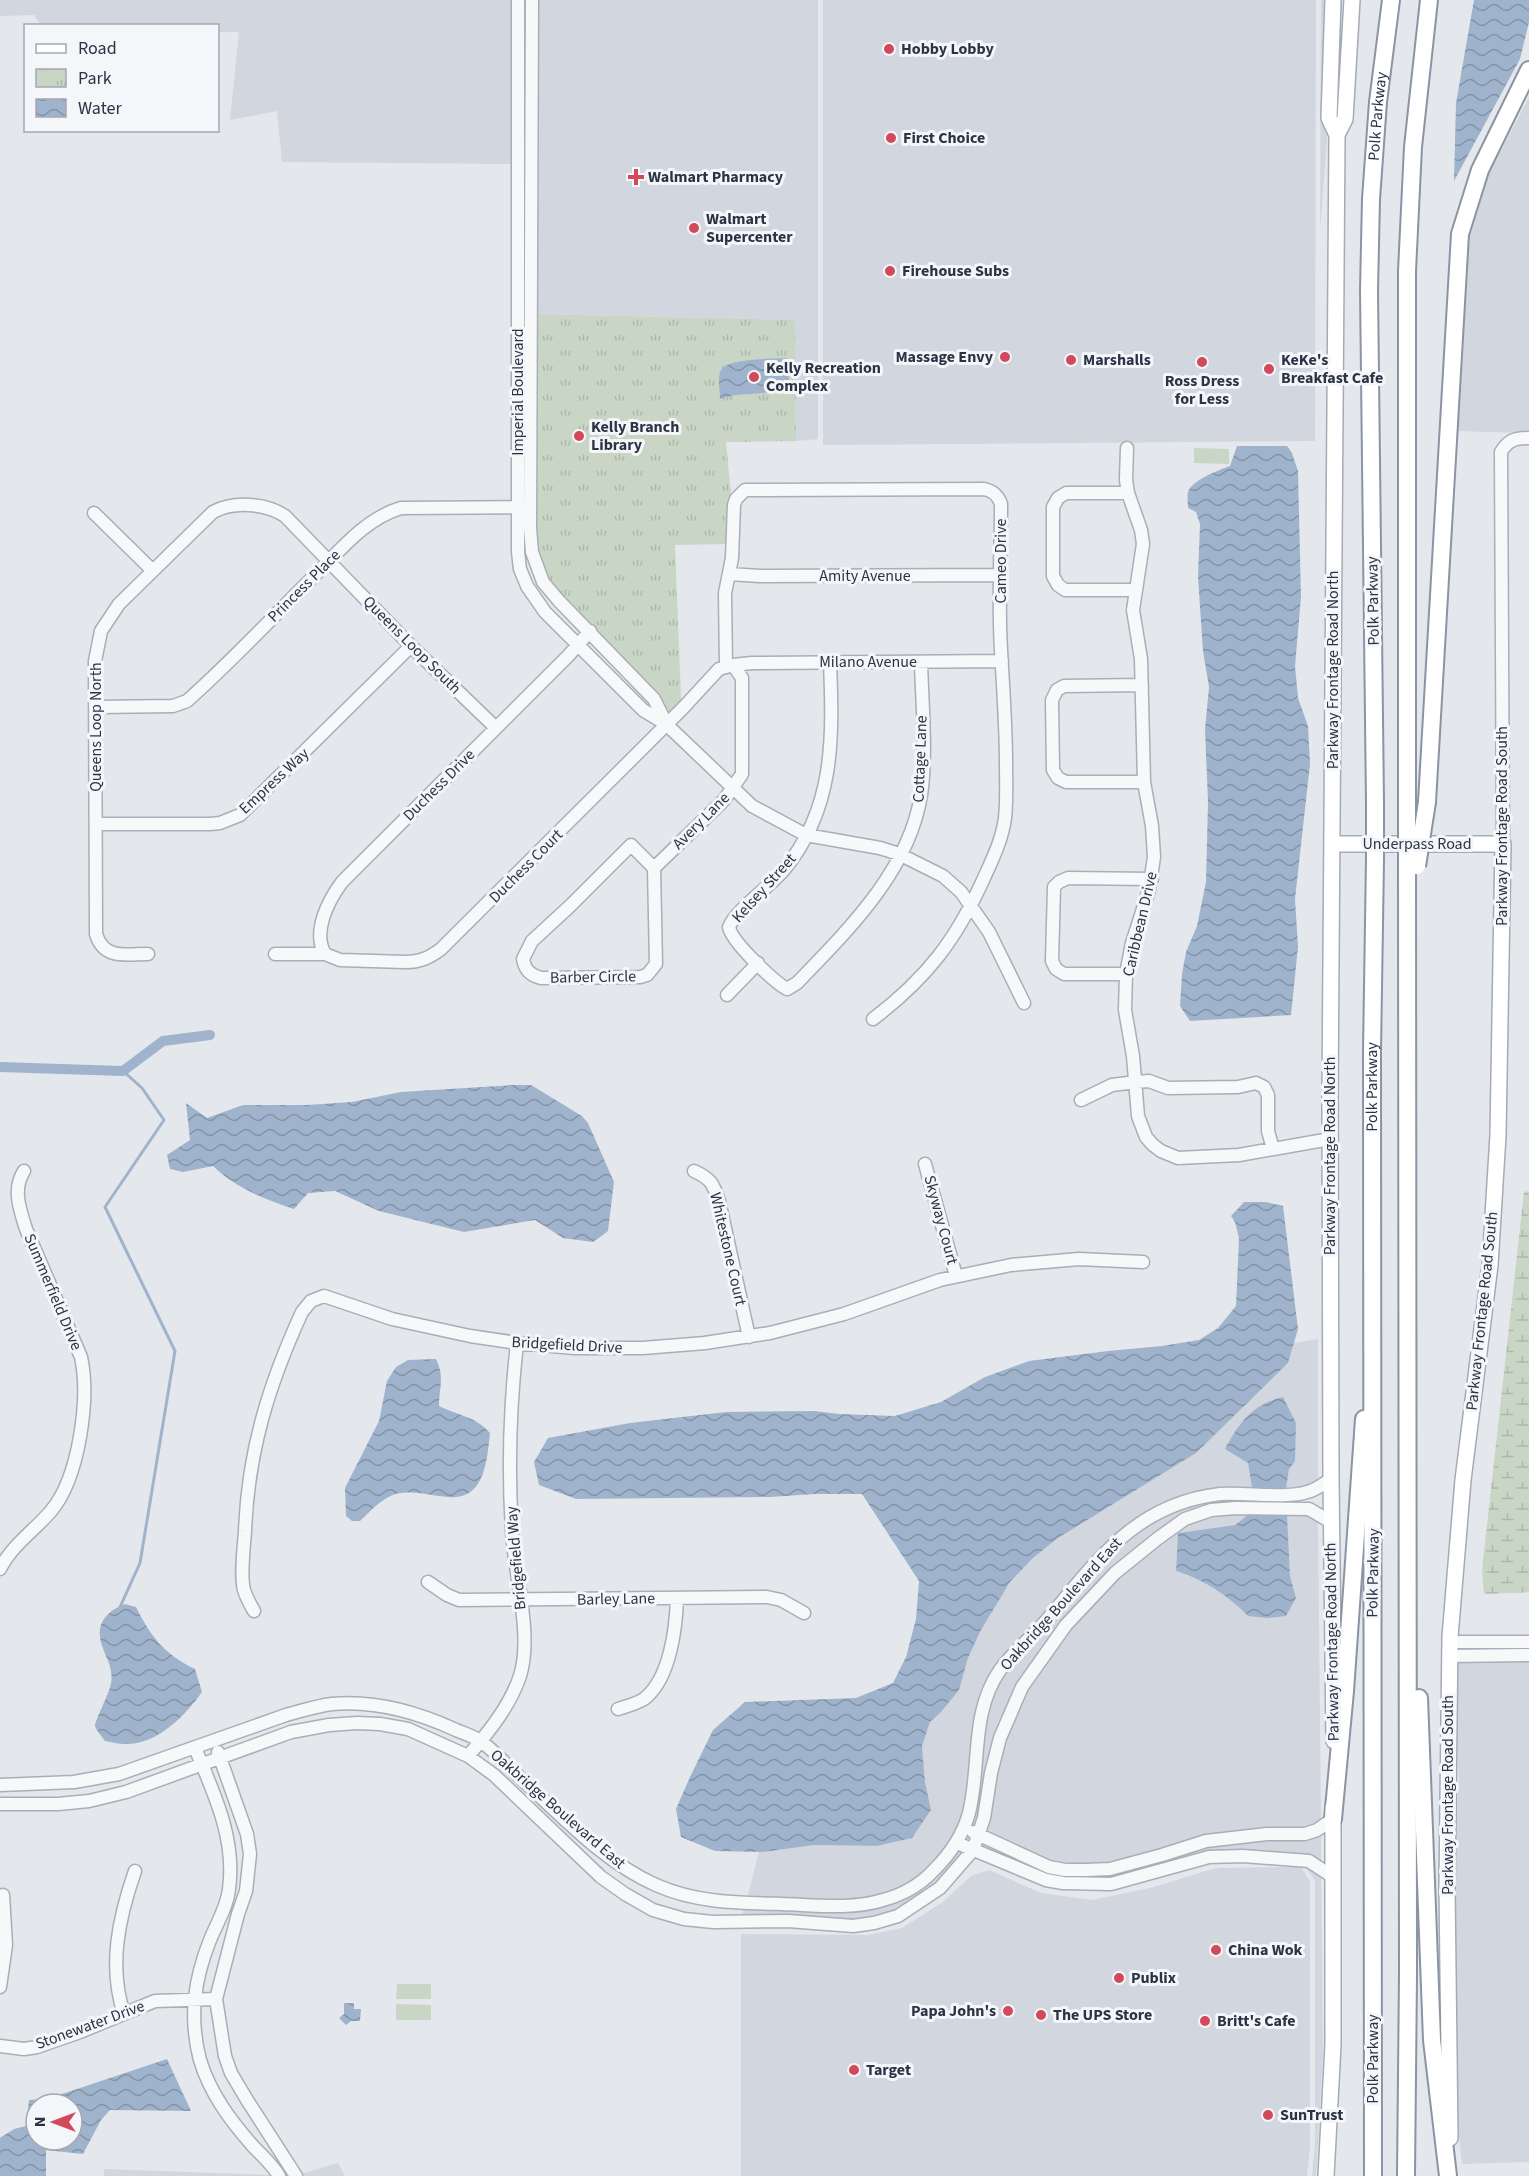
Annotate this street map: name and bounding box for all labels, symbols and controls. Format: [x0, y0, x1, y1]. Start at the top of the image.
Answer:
legend [24, 24, 219, 132]
text: Road [78, 36, 117, 61]
place label: Hobby Lobby [901, 38, 995, 60]
marker: Hobby Lobby [882, 42, 896, 56]
text: Park [78, 66, 112, 91]
street label: Polk Parkway [1363, 70, 1393, 162]
text: Water [78, 96, 122, 121]
place label: First Choice [903, 127, 985, 149]
marker: First Choice [884, 131, 898, 145]
place label: Walmart Pharmacy [648, 166, 784, 188]
marker: Walmart Pharmacy [629, 170, 643, 184]
place label: Walmart Supercenter [706, 208, 793, 248]
marker: Walmart Supercenter [687, 221, 701, 235]
place label: Firehouse Subs [902, 260, 1009, 282]
marker: Firehouse Subs [883, 264, 897, 278]
street label: Imperial Boulevard [507, 328, 529, 456]
place label: Massage Envy [895, 346, 994, 368]
place label: Marshalls [1083, 349, 1151, 371]
place label: KeKe's Breakfast Cafe [1281, 349, 1383, 389]
marker: Massage Envy [998, 350, 1012, 364]
marker: Marshalls [1064, 353, 1078, 367]
marker: Ross Dress for Less [1195, 355, 1209, 369]
place label: Kelly Recreation Complex [766, 357, 881, 397]
marker: KeKe's Breakfast Cafe [1262, 362, 1276, 376]
marker: Kelly Recreation Complex [747, 370, 761, 384]
place label: Ross Dress for Less [1165, 370, 1239, 410]
place label: Kelly Branch Library [591, 416, 679, 456]
marker: Kelly Branch Library [572, 429, 586, 443]
street label: Cameo Drive [990, 518, 1012, 603]
street label: Princess Place [263, 545, 345, 627]
street label: Polk Parkway [1361, 556, 1385, 646]
street label: Amity Avenue [819, 565, 911, 587]
street label: Parkway Frontage Road North [1322, 571, 1344, 769]
street label: Queens Loop South [358, 591, 466, 699]
street label: Milano Avenue [819, 651, 917, 673]
street label: Queens Loop North [85, 662, 107, 792]
street label: Cottage Lane [907, 715, 933, 803]
street label: Parkway Frontage Road South [1491, 726, 1513, 926]
street label: Empress Way [234, 742, 314, 819]
street label: Duchess Drive [398, 744, 480, 826]
street label: Avery Lane [667, 787, 735, 855]
street label: Duchess Court [484, 824, 568, 908]
street label: Underpass Road [1362, 833, 1472, 855]
street label: Kelsey Street [727, 848, 802, 928]
street label: Caribbean Drive [1117, 869, 1163, 979]
street label: Barber Circle [550, 965, 636, 989]
street label: Polk Parkway [1361, 1042, 1383, 1132]
street label: Parkway Frontage Road North [1319, 1057, 1341, 1255]
street label: Skyway Court [919, 1173, 964, 1268]
street label: Whitestone Court [704, 1190, 752, 1309]
street label: Parkway Frontage Road South [1461, 1210, 1503, 1412]
street label: Summerfield Drive [19, 1230, 87, 1354]
street label: Bridgefield Drive [511, 1331, 623, 1359]
street label: Bridgefield Way [500, 1505, 531, 1611]
street label: Polk Parkway [1361, 1528, 1385, 1618]
street label: Oakbridge Boulevard East [995, 1532, 1127, 1676]
street label: Parkway Frontage Road North [1319, 1542, 1345, 1742]
street label: Barley Lane [577, 1587, 655, 1611]
street label: Parkway Frontage Road South [1437, 1695, 1459, 1895]
street label: Oakbridge Boulevard East [486, 1744, 631, 1874]
place label: China Wok [1228, 1939, 1303, 1961]
marker: China Wok [1209, 1943, 1223, 1957]
place label: Publix [1131, 1967, 1176, 1989]
marker: Publix [1112, 1971, 1126, 1985]
street label: Stonewater Drive [32, 1995, 148, 2055]
place label: Papa John's [911, 2000, 996, 2022]
marker: Papa John's [1001, 2004, 1015, 2018]
place label: The UPS Store [1053, 2004, 1152, 2026]
marker: The UPS Store [1034, 2008, 1048, 2022]
place label: Britt's Cafe [1217, 2010, 1296, 2032]
marker: Britt's Cafe [1198, 2014, 1212, 2028]
street label: Polk Parkway [1362, 2014, 1384, 2104]
place label: Target [866, 2059, 911, 2081]
marker: Target [847, 2063, 861, 2077]
north arrow [24, 2092, 84, 2152]
place label: SunTrust [1280, 2104, 1343, 2126]
marker: SunTrust [1261, 2108, 1275, 2122]
text: N [29, 2117, 51, 2127]

